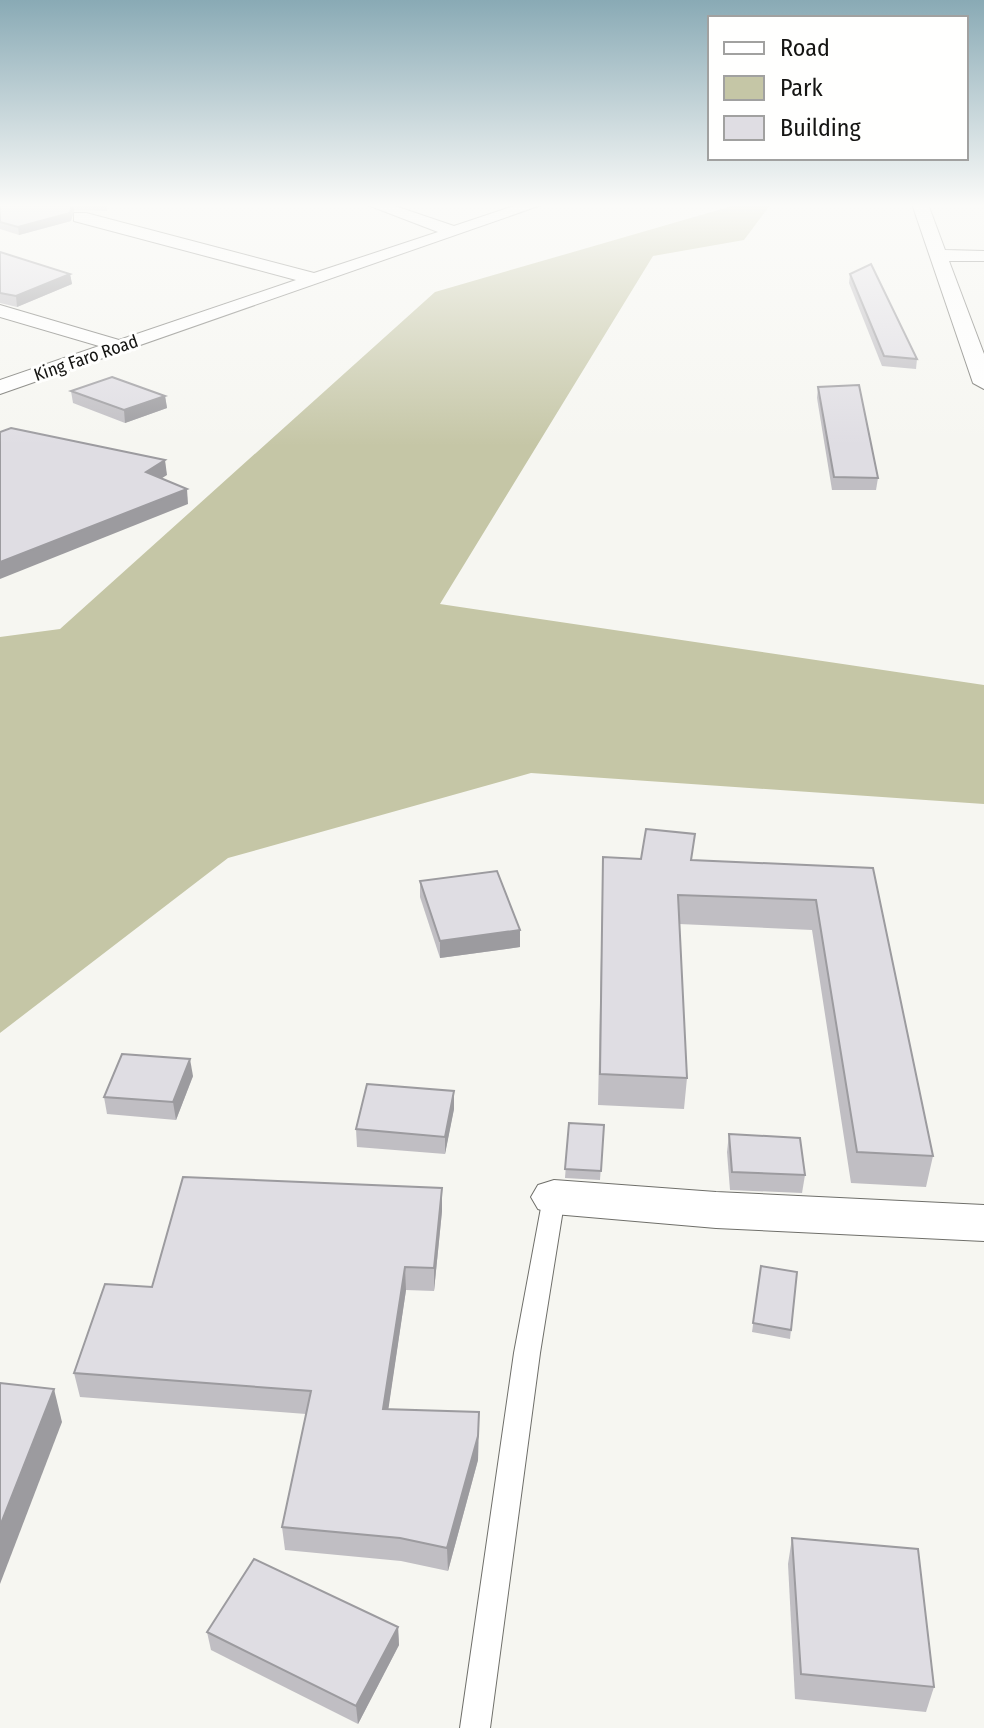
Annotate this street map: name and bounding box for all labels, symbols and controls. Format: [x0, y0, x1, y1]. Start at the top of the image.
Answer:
legend [708, 16, 968, 160]
text: Road [780, 34, 830, 62]
text: Park [780, 74, 823, 102]
text: Building [780, 114, 862, 142]
street label: King Faro Road [31, 330, 141, 386]

